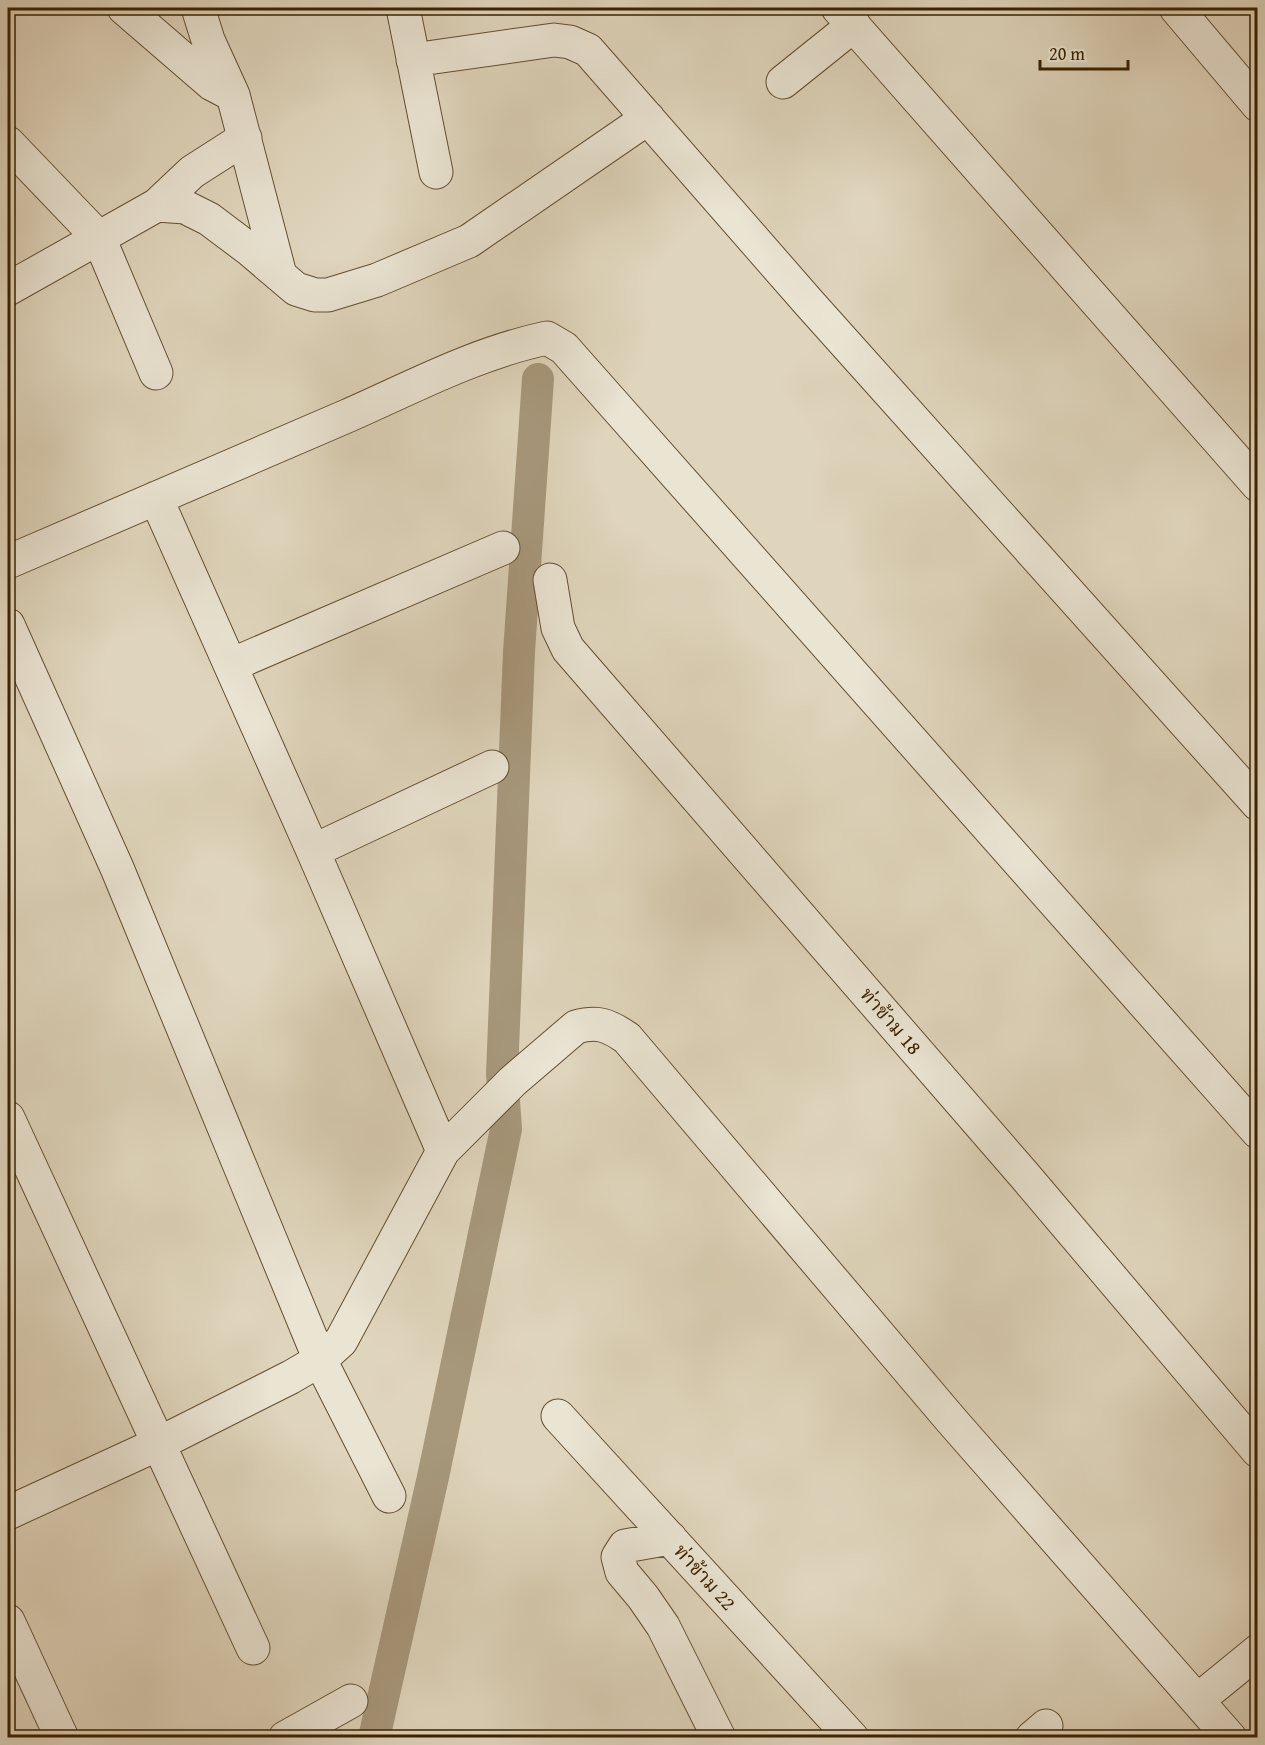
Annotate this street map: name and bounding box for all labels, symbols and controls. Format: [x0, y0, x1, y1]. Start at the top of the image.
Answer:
scale bar [1040, 33, 1128, 71]
text: 20 m [1049, 40, 1085, 67]
street label: ท่าข้าม 18 [854, 981, 929, 1061]
street label: ท่าข้าม 22 [668, 1537, 743, 1616]

